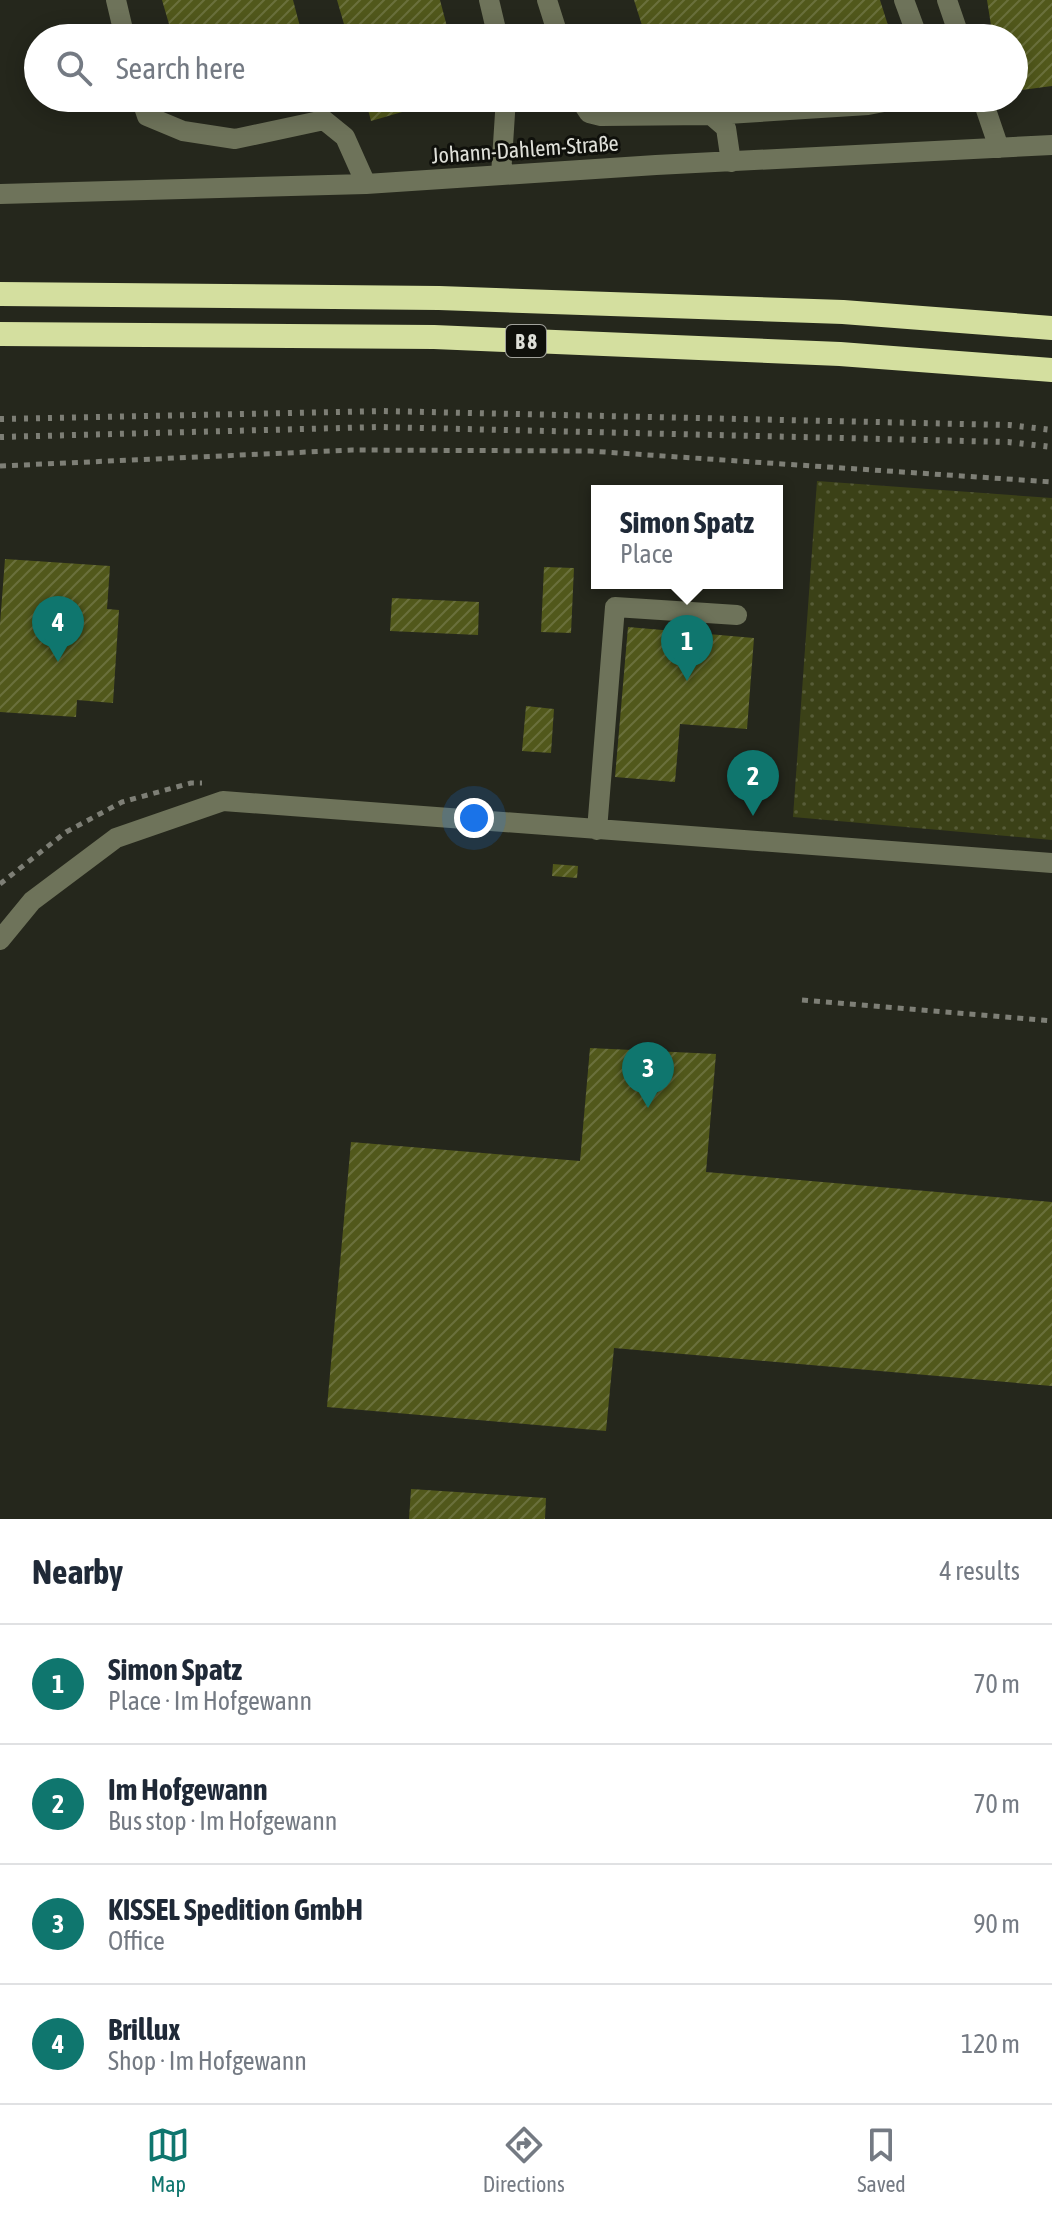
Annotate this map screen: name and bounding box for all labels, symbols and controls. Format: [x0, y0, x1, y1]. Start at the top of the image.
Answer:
search box [24, 24, 1028, 112]
icon: search [52, 46, 96, 90]
text: Search here [116, 51, 245, 85]
street label: Johann-Dahlem-Straße [431, 129, 619, 169]
road number: B 8 [506, 325, 546, 357]
popup [591, 485, 783, 589]
text: Simon Spatz [620, 505, 754, 539]
text: Place [620, 539, 673, 569]
pin: 4 [32, 596, 84, 662]
pin: 1 [661, 615, 713, 681]
pin: 2 [727, 750, 779, 816]
your location [454, 798, 494, 838]
pin: 3 [622, 1042, 674, 1108]
text: Nearby [32, 1552, 123, 1591]
text: 4 results [939, 1556, 1020, 1586]
text: Simon Spatz [108, 1652, 242, 1686]
text: 1 [52, 1669, 64, 1699]
text: 70 m [973, 1669, 1020, 1699]
text: Place · Im Hofgewann [108, 1686, 312, 1716]
text: Im Hofgewann [108, 1772, 267, 1806]
text: 2 [52, 1789, 64, 1819]
text: 70 m [973, 1789, 1020, 1819]
text: Bus stop · Im Hofgewann [108, 1806, 337, 1836]
text: KISSEL Spedition GmbH [108, 1892, 363, 1926]
text: 3 [52, 1909, 64, 1939]
text: 90 m [973, 1909, 1020, 1939]
text: Office [108, 1926, 165, 1956]
text: Brillux [108, 2012, 180, 2046]
text: 4 [52, 2029, 64, 2059]
text: 120 m [961, 2029, 1020, 2059]
text: Shop · Im Hofgewann [108, 2046, 307, 2076]
tab: Map [146, 2123, 190, 2197]
tab: Directions [483, 2123, 565, 2197]
tab: Saved [857, 2123, 906, 2197]

